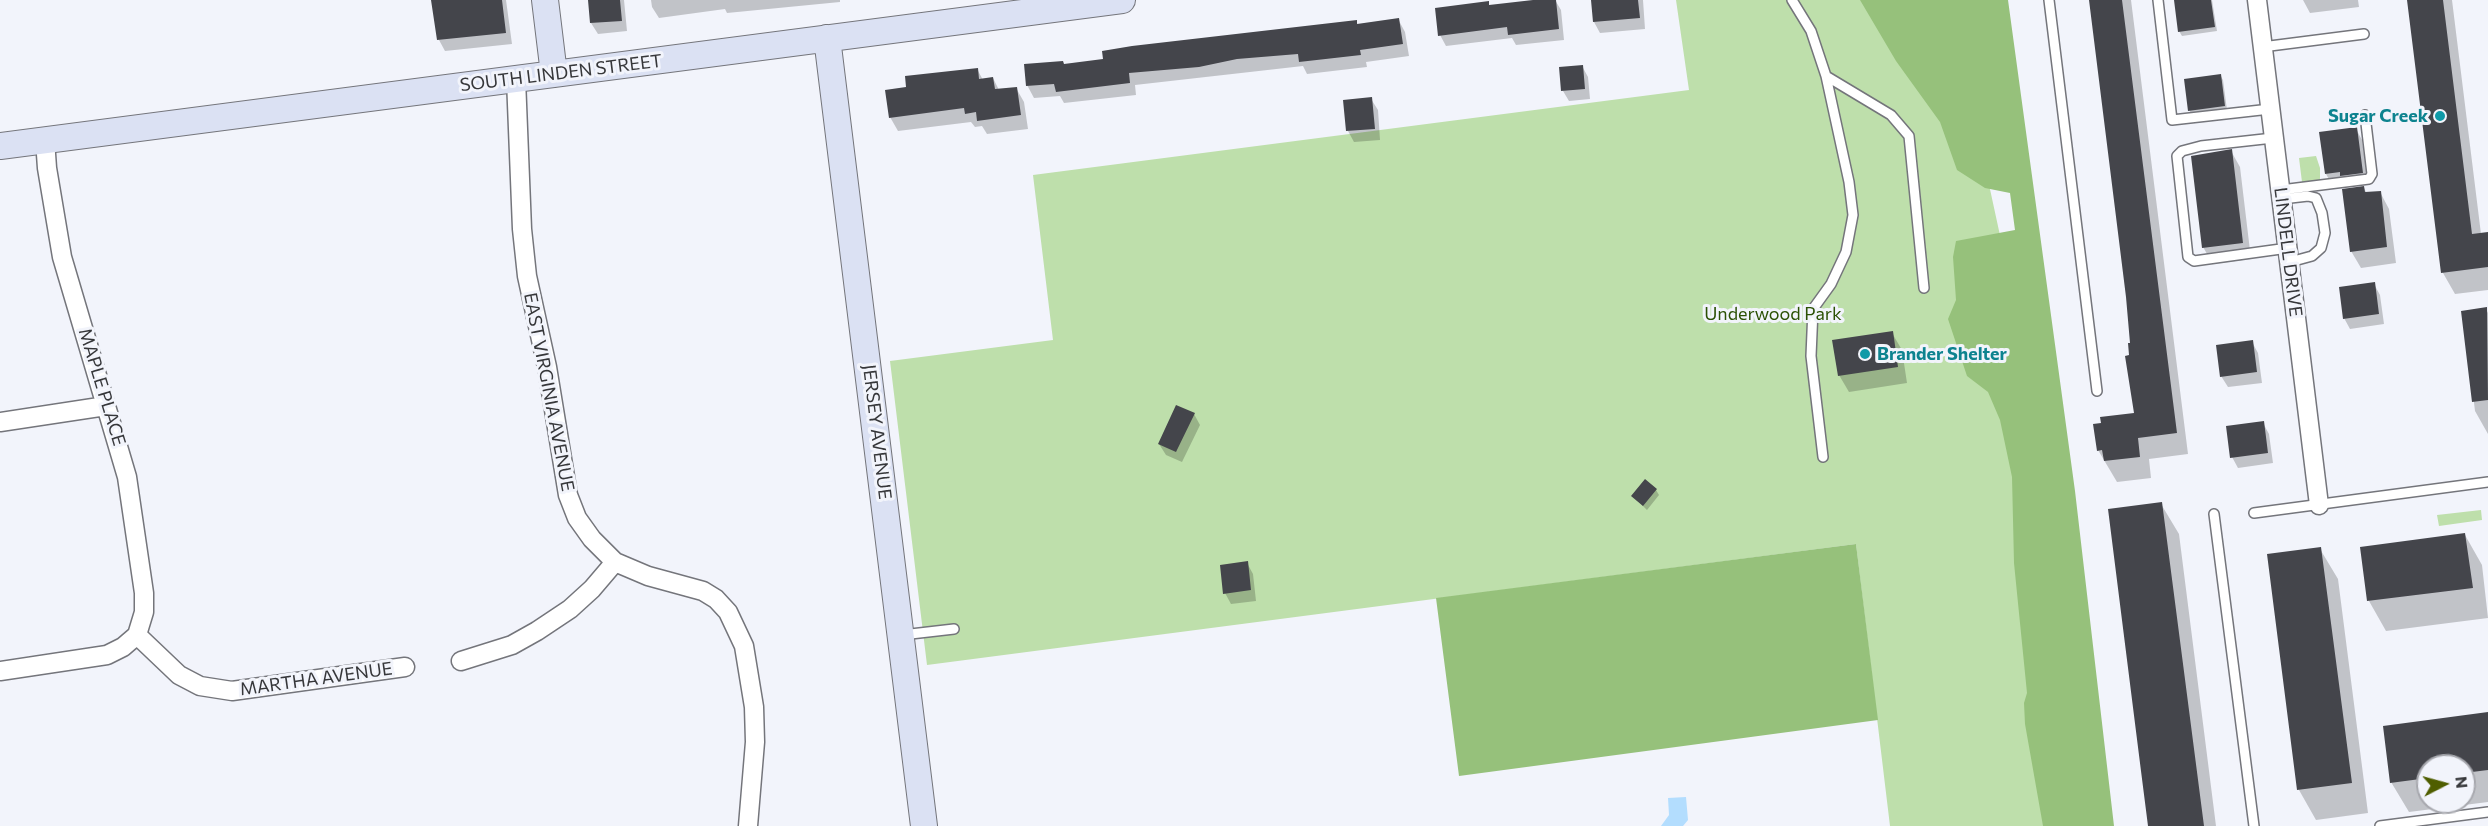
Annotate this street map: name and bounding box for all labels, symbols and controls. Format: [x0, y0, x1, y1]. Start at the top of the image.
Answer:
street label: SOUTH LINDEN STREET [459, 50, 663, 96]
place label: Sugar Creek [2328, 105, 2428, 127]
marker: Sugar Creek [2433, 109, 2447, 123]
street label: LINDELL DRIVE [2269, 186, 2307, 318]
street label: EAST VIRGINIA AVENUE [519, 291, 579, 493]
park label: Underwood Park [1704, 303, 1842, 325]
street label: MAPLE PLACE [74, 326, 130, 448]
place label: Brander Shelter [1877, 343, 2007, 365]
marker: Brander Shelter [1858, 347, 1872, 361]
street label: JERSEY AVENUE [858, 363, 896, 501]
street label: MARTHA AVENUE [238, 658, 394, 700]
north arrow [2416, 754, 2476, 814]
text: N [2452, 775, 2472, 789]

